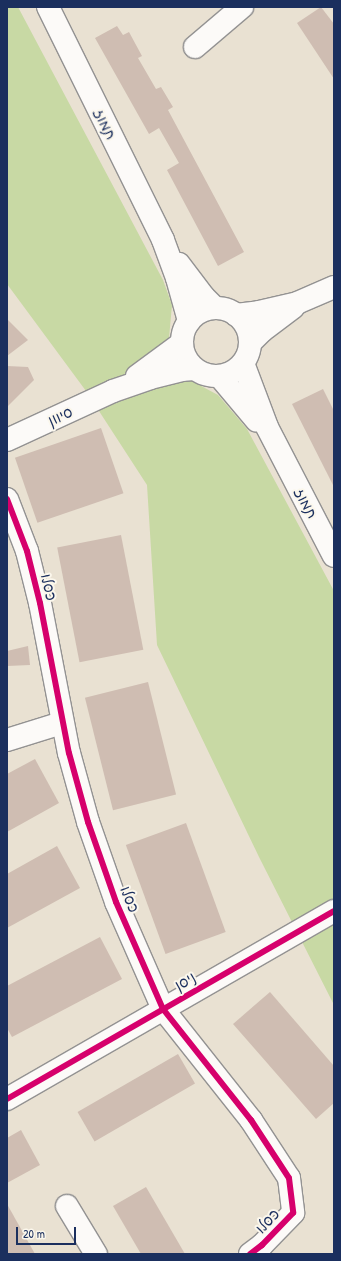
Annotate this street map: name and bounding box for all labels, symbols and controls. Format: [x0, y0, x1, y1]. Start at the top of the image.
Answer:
street label: תמוז [90, 105, 120, 143]
street label: סיוון [45, 403, 75, 429]
street label: תמוז [290, 484, 322, 522]
street label: כסלו [37, 572, 61, 602]
street label: כסלו [117, 883, 143, 915]
street label: ניסן [171, 968, 199, 994]
street label: כסלו [251, 1205, 283, 1237]
scale bar [18, 1219, 78, 1245]
text: 20 m [23, 1225, 45, 1242]

